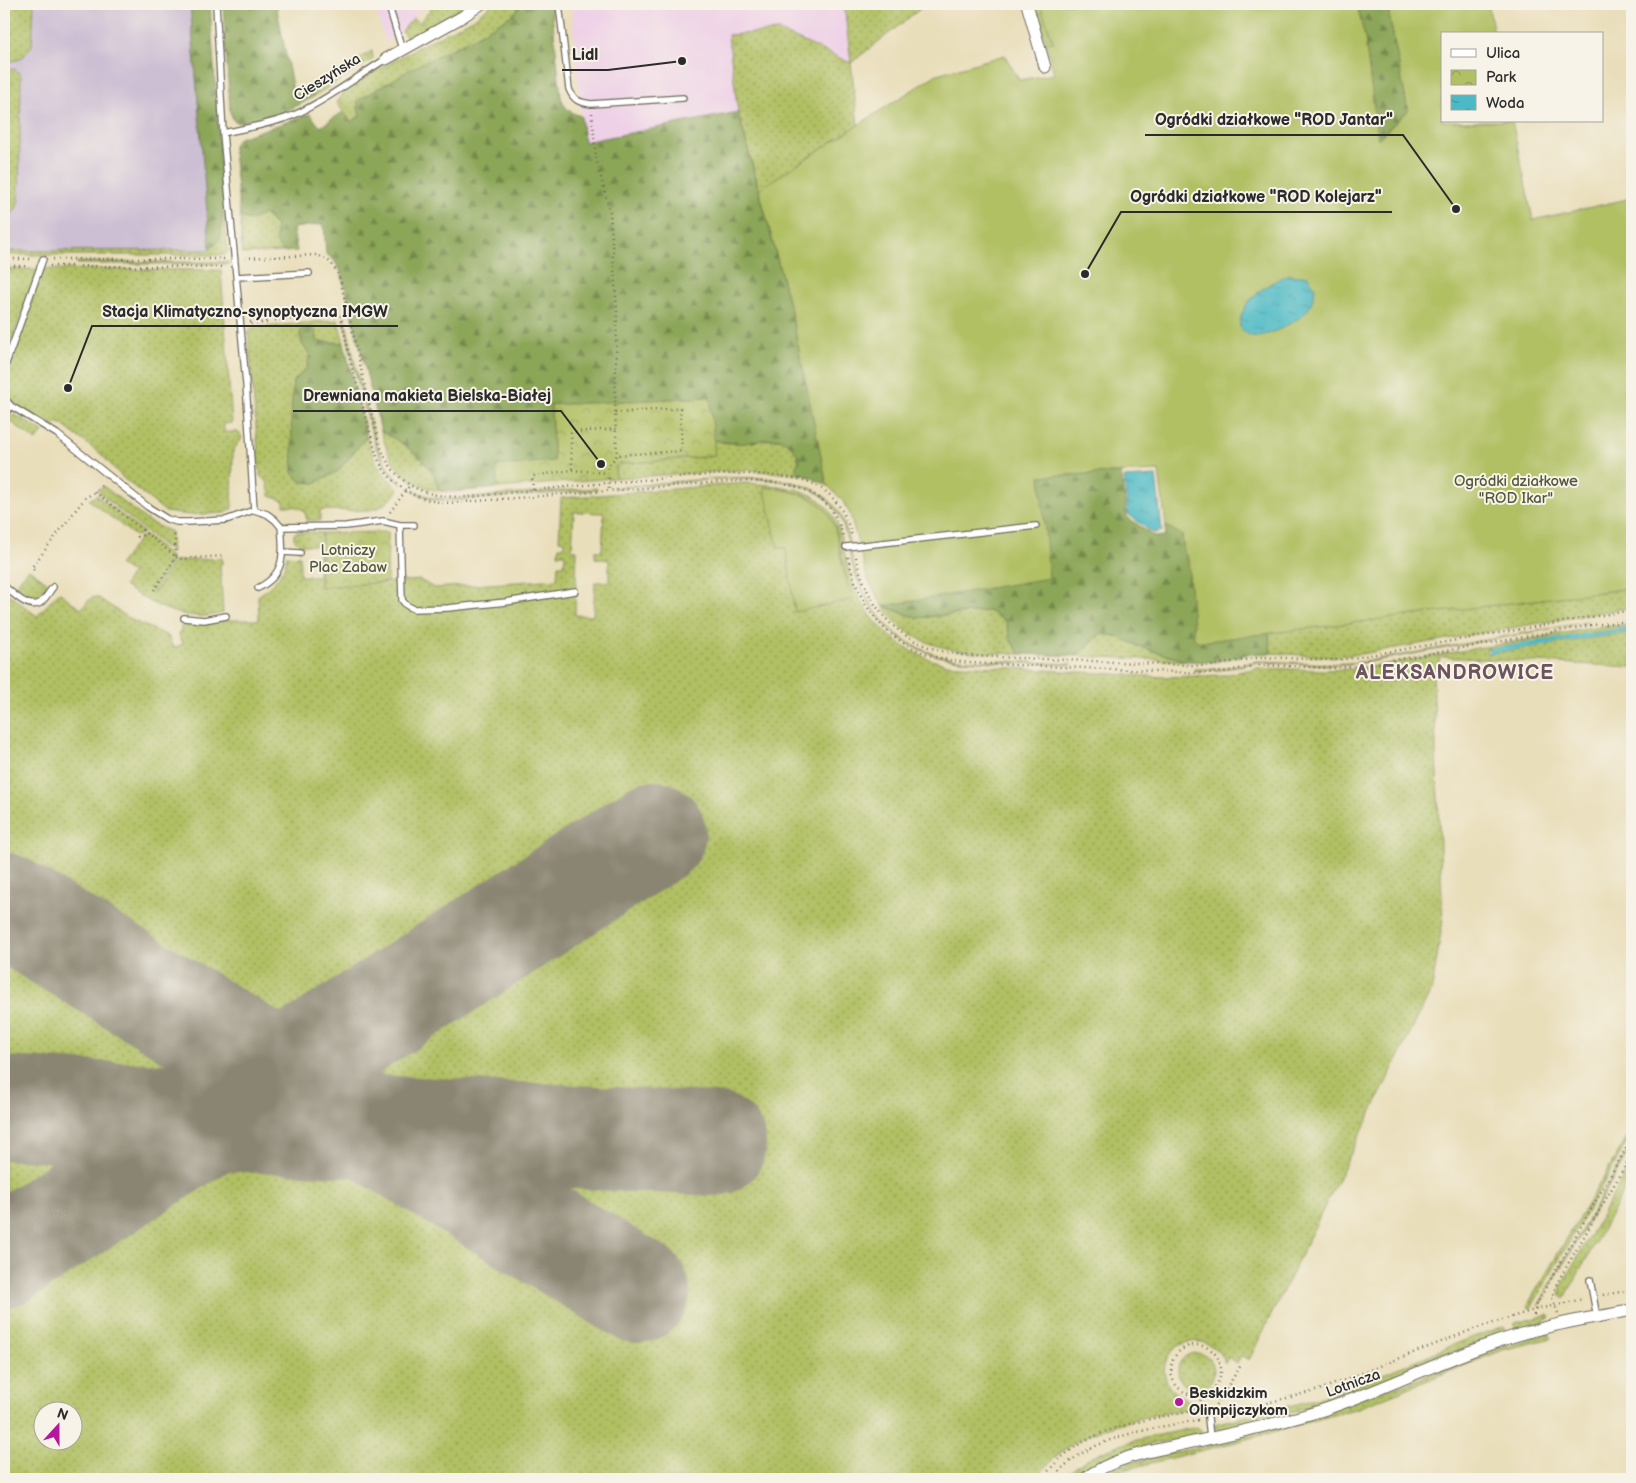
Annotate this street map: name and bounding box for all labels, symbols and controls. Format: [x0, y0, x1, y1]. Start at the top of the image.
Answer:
legend [1441, 32, 1604, 122]
callout: Lidl [562, 39, 608, 70]
text: Ulica [1486, 44, 1520, 63]
text: Lidl [572, 46, 598, 65]
street label: Cieszyńska [290, 49, 364, 106]
text: Park [1486, 68, 1517, 87]
text: Woda [1486, 94, 1524, 113]
callout: Ogródki działkowe "ROD Jantar" [1145, 104, 1403, 135]
text: Ogródki działkowe "ROD Jantar" [1155, 111, 1393, 130]
callout: Ogródki działkowe "ROD Kolejarz" [1121, 181, 1392, 212]
text: Ogródki działkowe "ROD Kolejarz" [1130, 188, 1382, 207]
callout: Stacja Klimatyczno-synoptyczna IMGW [92, 295, 398, 326]
text: Stacja Klimatyczno-synoptyczna IMGW [102, 303, 388, 322]
callout: Drewniana makieta Bielska-Białej [293, 380, 561, 411]
text: Drewniana makieta Bielska-Białej [303, 387, 551, 406]
park label: Ogródki działkowe "ROD Ikar" [1454, 472, 1578, 508]
park label: Lotniczy Plac Zabaw [309, 541, 387, 577]
district label: ALEKSANDROWICE [1355, 661, 1554, 685]
street label: Lotnicza [1323, 1365, 1383, 1402]
place label: Beskidzkim Olimpijczykom [1189, 1384, 1288, 1420]
marker: Beskidzkim Olimpijczykom [1173, 1396, 1185, 1408]
north arrow [32, 1400, 82, 1450]
text: N [55, 1405, 70, 1424]

